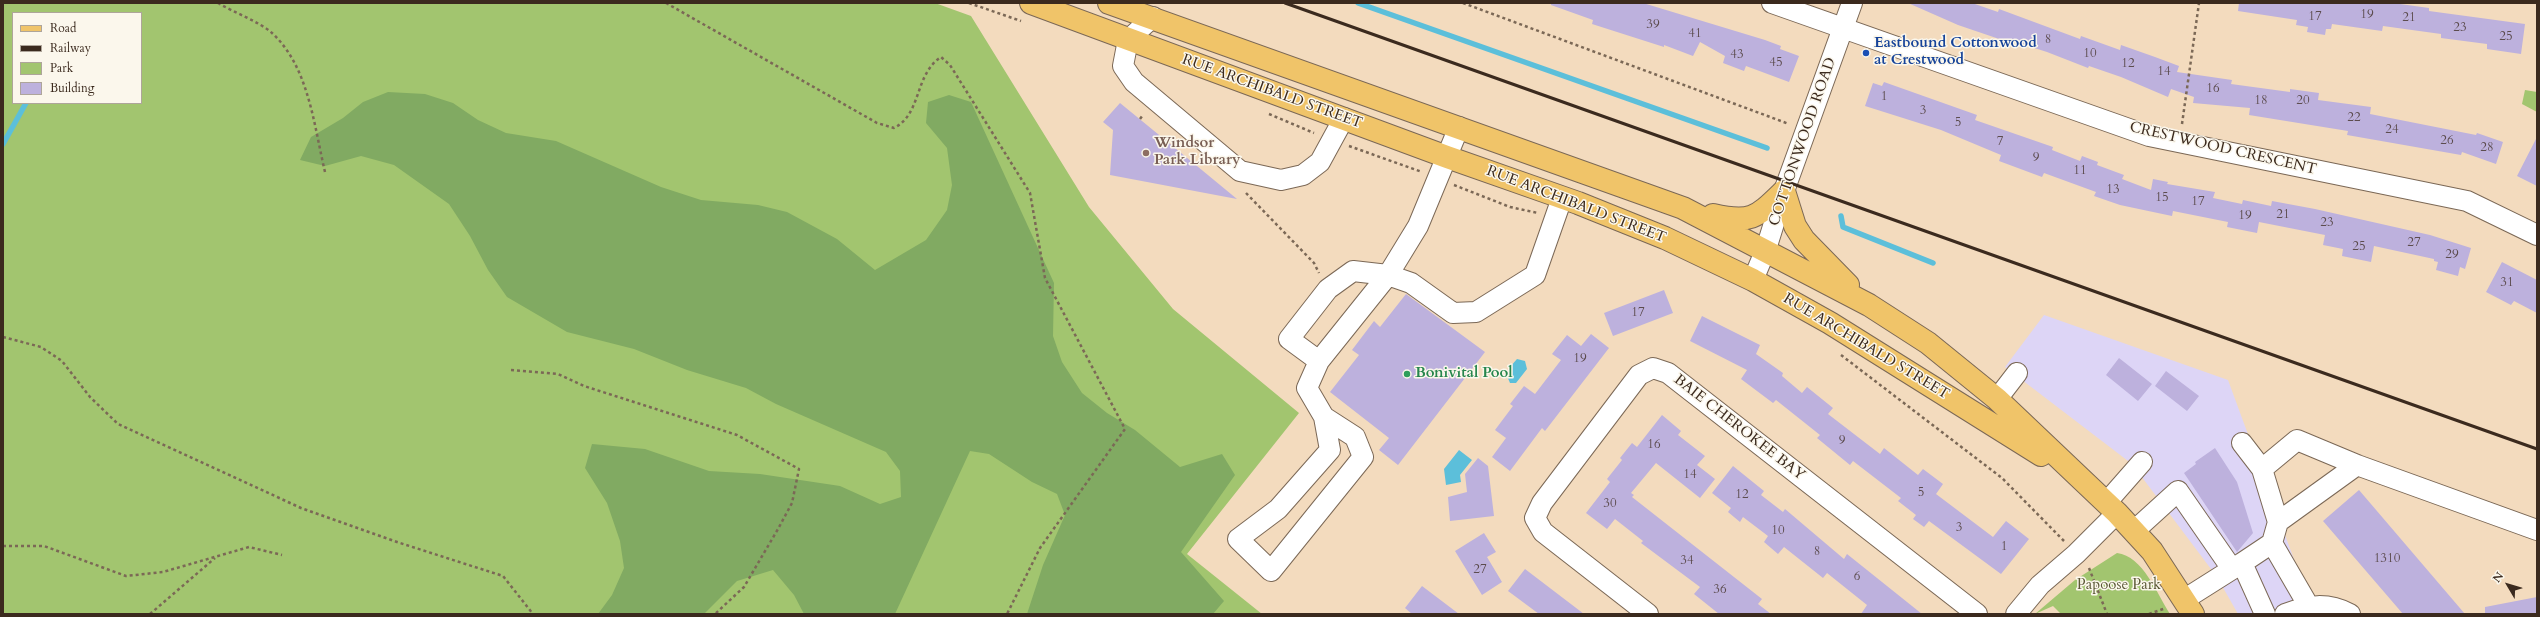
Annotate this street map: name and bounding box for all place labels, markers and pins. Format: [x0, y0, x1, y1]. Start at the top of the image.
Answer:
place label: Eastbound Cottonwood at Crestwood [1874, 35, 2037, 70]
marker: Eastbound Cottonwood at Crestwood [1861, 48, 1871, 58]
place label: Windsor Park Library [1154, 135, 1241, 170]
marker: Windsor Park Library [1141, 148, 1151, 158]
place label: Bonivital Pool [1415, 365, 1513, 383]
marker: Bonivital Pool [1402, 369, 1412, 379]

